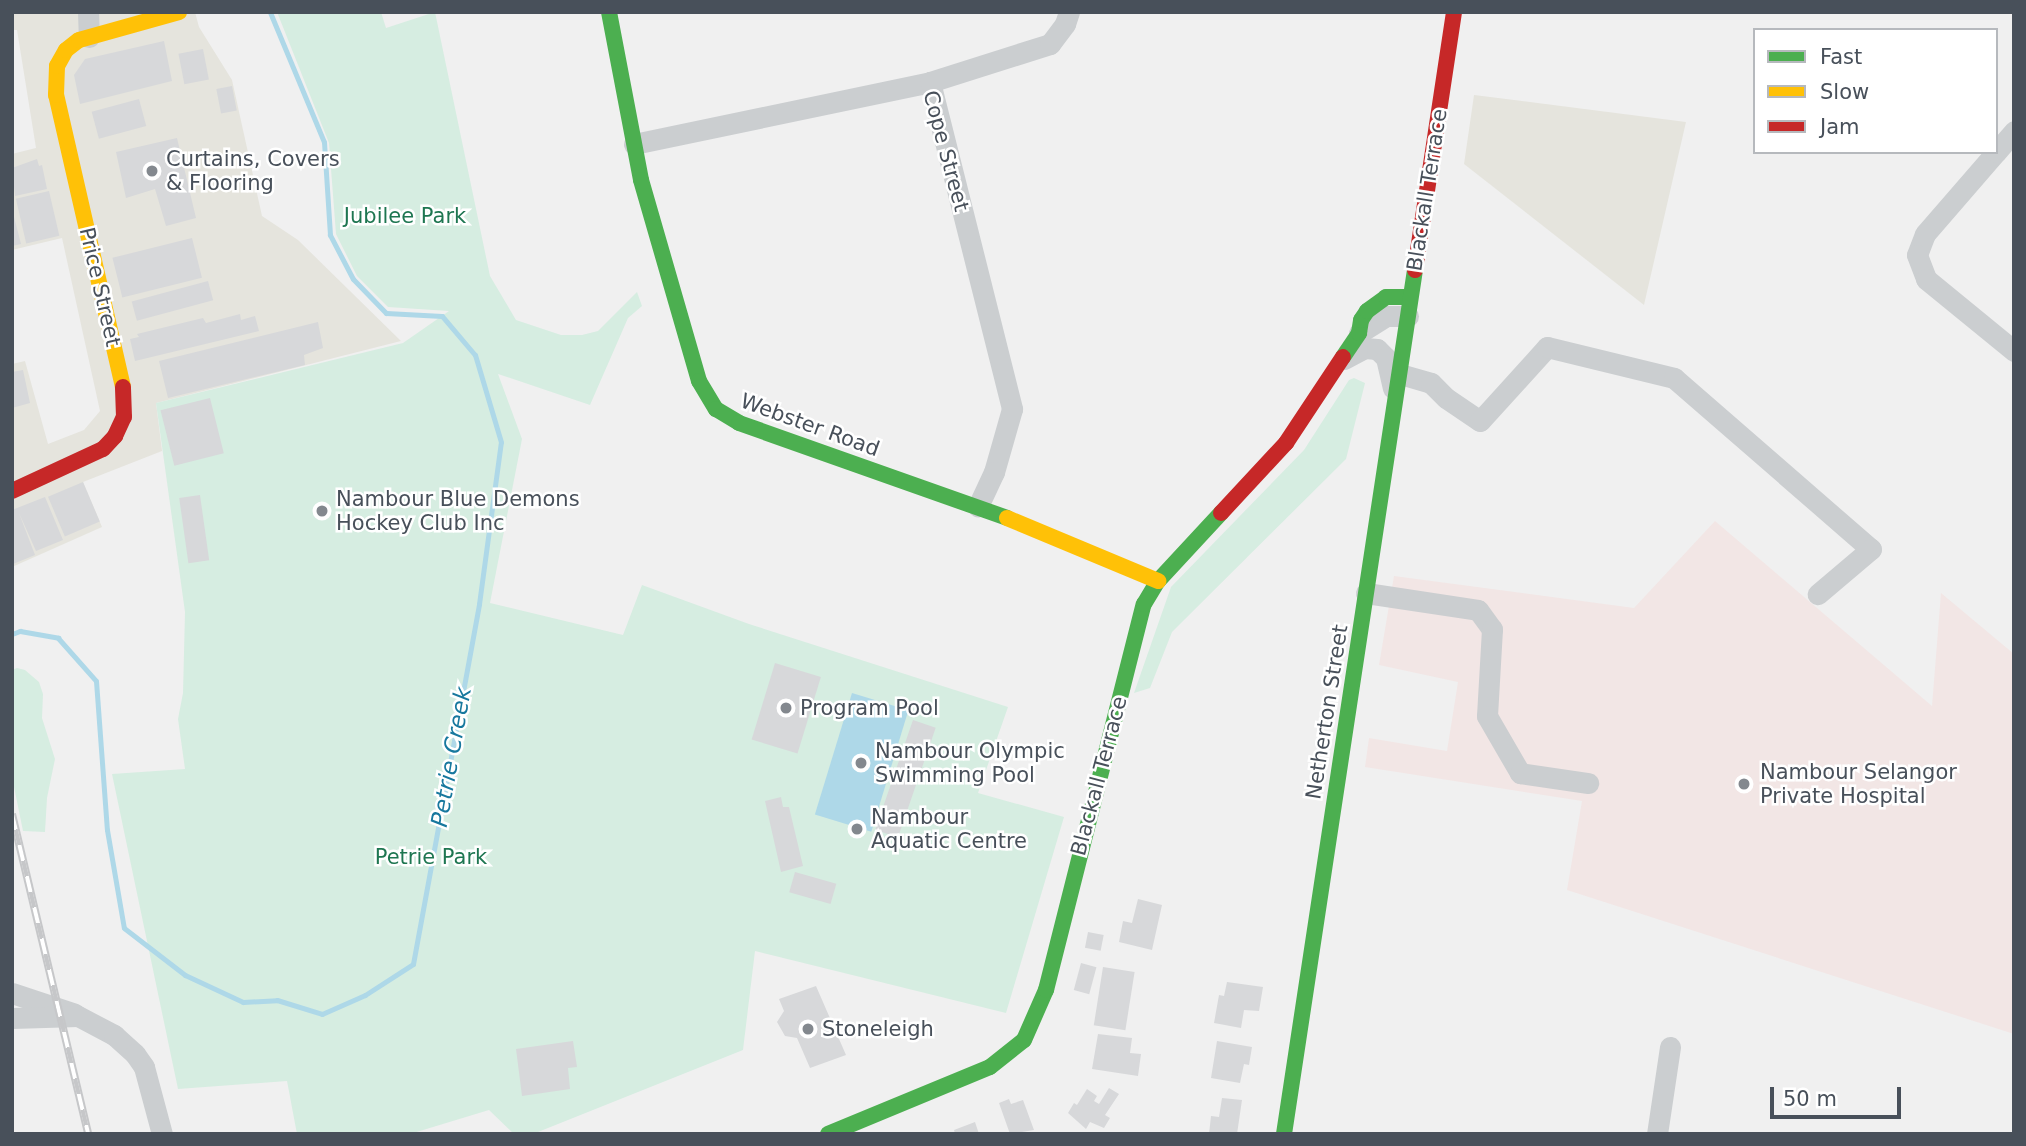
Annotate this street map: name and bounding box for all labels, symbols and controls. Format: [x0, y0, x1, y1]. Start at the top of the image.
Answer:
legend [1753, 28, 1998, 154]
text: Fast [1820, 45, 1862, 69]
text: Slow [1820, 80, 1869, 104]
street label: Cope Street [918, 88, 974, 214]
street label: Blackall Terrace [1402, 107, 1452, 273]
text: Jam [1820, 115, 1860, 139]
place label: Curtains, Covers & Flooring [166, 146, 340, 196]
marker: Curtains, Covers & Flooring [144, 163, 160, 179]
park label: Jubilee Park [344, 203, 466, 229]
street label: Price Street [74, 225, 126, 349]
street label: Webster Road [737, 388, 883, 462]
place label: Nambour Blue Demons Hockey Club Inc [336, 486, 580, 536]
marker: Nambour Blue Demons Hockey Club Inc [314, 503, 330, 519]
street label: Netherton Street [1301, 623, 1353, 801]
water label: Petrie Creek [425, 685, 477, 829]
street label: Blackall Terrace [1066, 693, 1132, 859]
place label: Program Pool [800, 695, 939, 721]
marker: Program Pool [778, 700, 794, 716]
place label: Nambour Olympic Swimming Pool [875, 738, 1065, 788]
marker: Nambour Olympic Swimming Pool [853, 755, 869, 771]
place label: Nambour Selangor Private Hospital [1760, 759, 1957, 809]
marker: Nambour Selangor Private Hospital [1734, 774, 1754, 794]
place label: Nambour Aquatic Centre [871, 804, 1027, 854]
marker: Nambour Aquatic Centre [849, 821, 865, 837]
park label: Petrie Park [375, 844, 487, 870]
place label: Stoneleigh [822, 1016, 934, 1042]
marker: Stoneleigh [800, 1021, 816, 1037]
scale bar [1774, 1072, 1905, 1116]
text: 50 m [1783, 1087, 1837, 1111]

